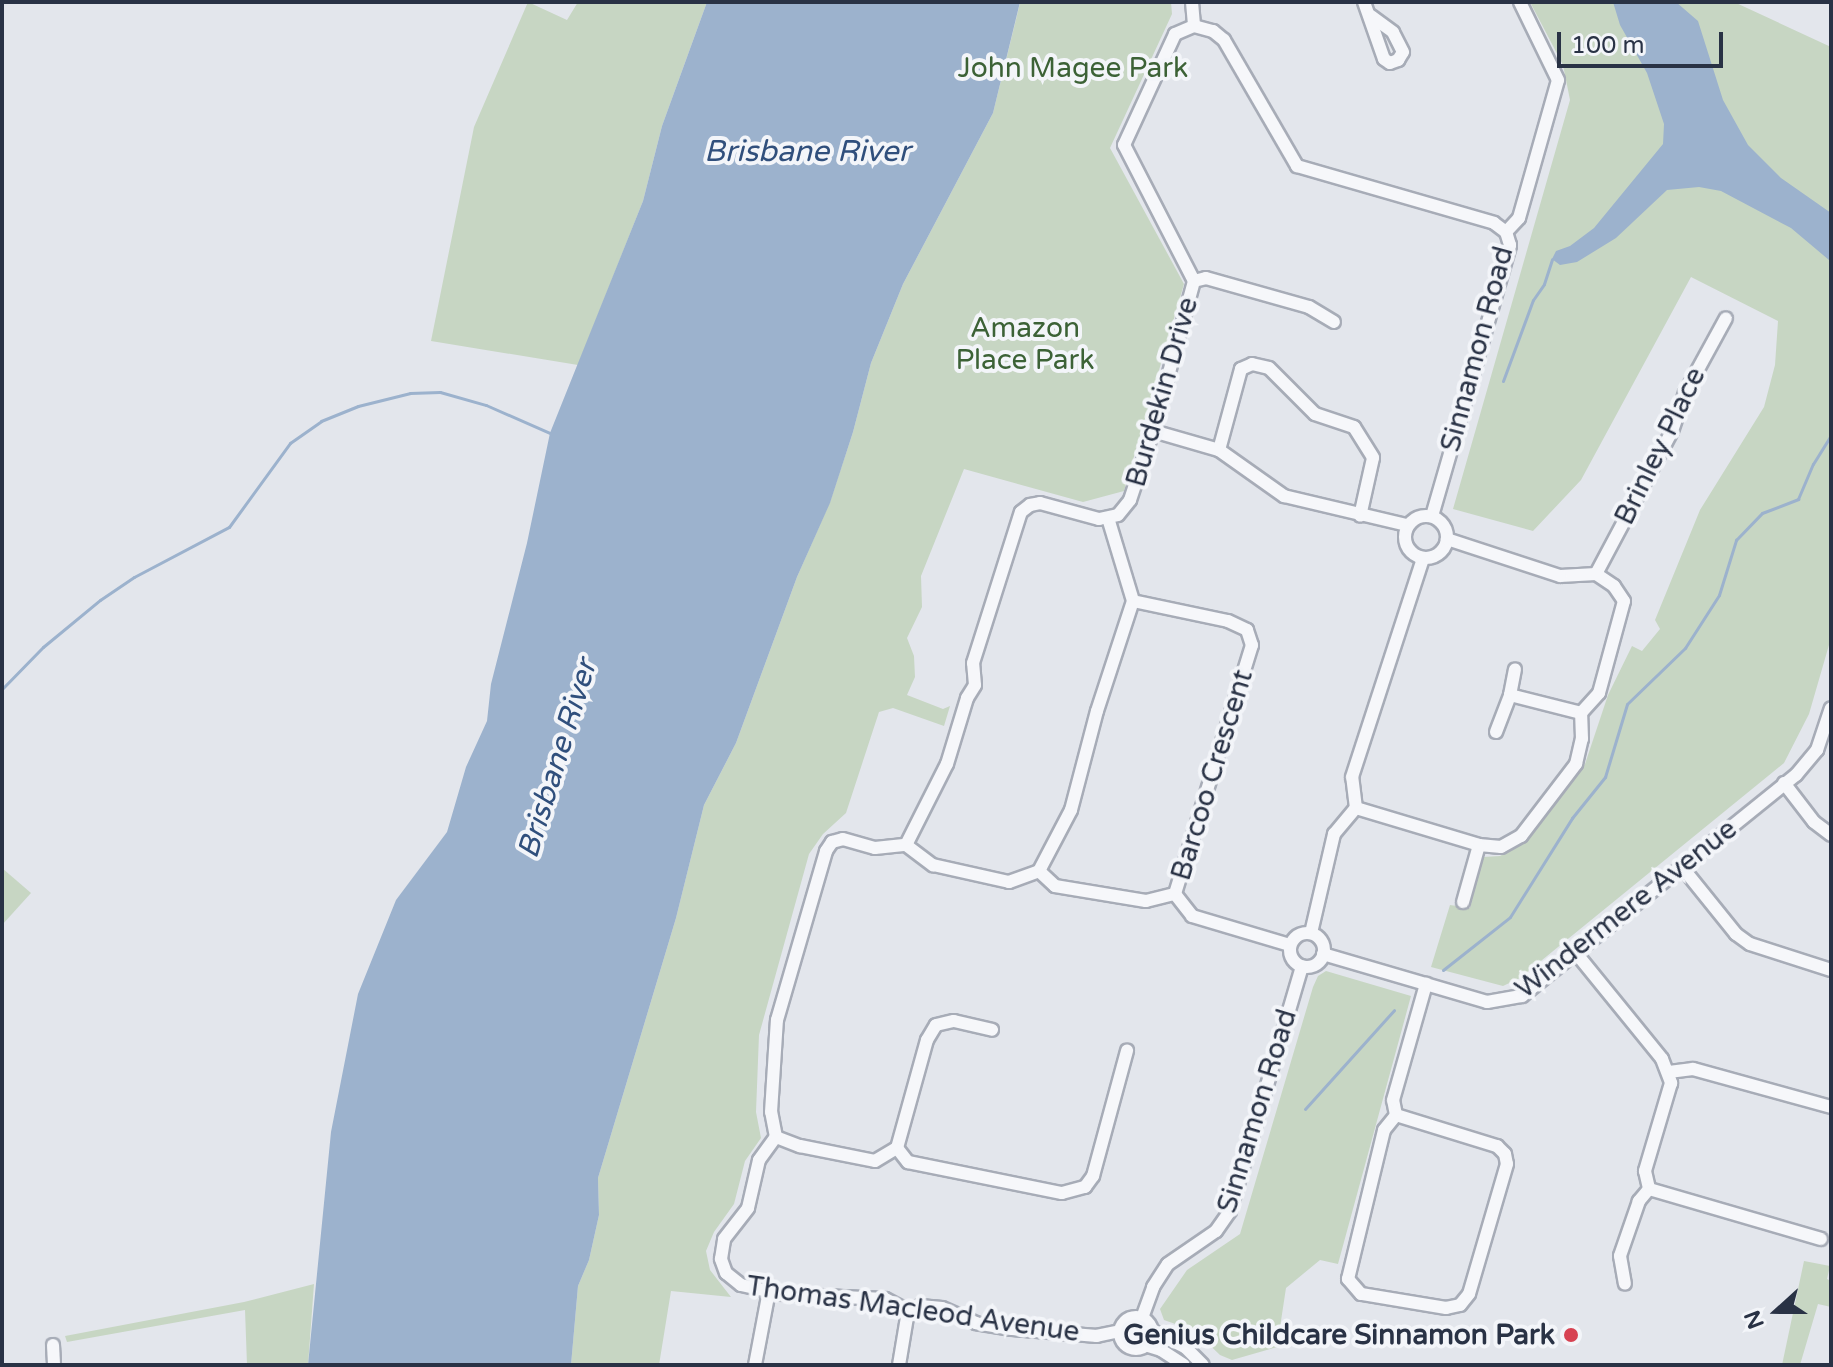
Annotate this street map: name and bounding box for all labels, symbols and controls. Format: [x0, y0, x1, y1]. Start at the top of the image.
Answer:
scale bar [1561, 16, 1727, 66]
text: 100 m [1571, 31, 1645, 60]
park label: John Magee Park [958, 51, 1188, 85]
water label: Brisbane River [704, 134, 910, 170]
street label: Sinnamon Road [1433, 243, 1521, 455]
street label: Burdekin Drive [1119, 293, 1205, 491]
park label: Amazon Place Park [955, 311, 1095, 377]
street label: Brinley Place [1607, 362, 1713, 530]
water label: Brisbane River [511, 655, 605, 863]
street label: Barcoo Crescent [1164, 666, 1260, 884]
street label: Windermere Avenue [1509, 812, 1743, 1006]
street label: Sinnamon Road [1210, 1005, 1304, 1217]
street label: Thomas Macleod Avenue [744, 1269, 1082, 1349]
north arrow [1737, 1271, 1817, 1351]
text: N [1739, 1307, 1770, 1333]
place label: Genius Childcare Sinnamon Park [1123, 1318, 1555, 1352]
marker: Genius Childcare Sinnamon Park [1562, 1326, 1580, 1344]

